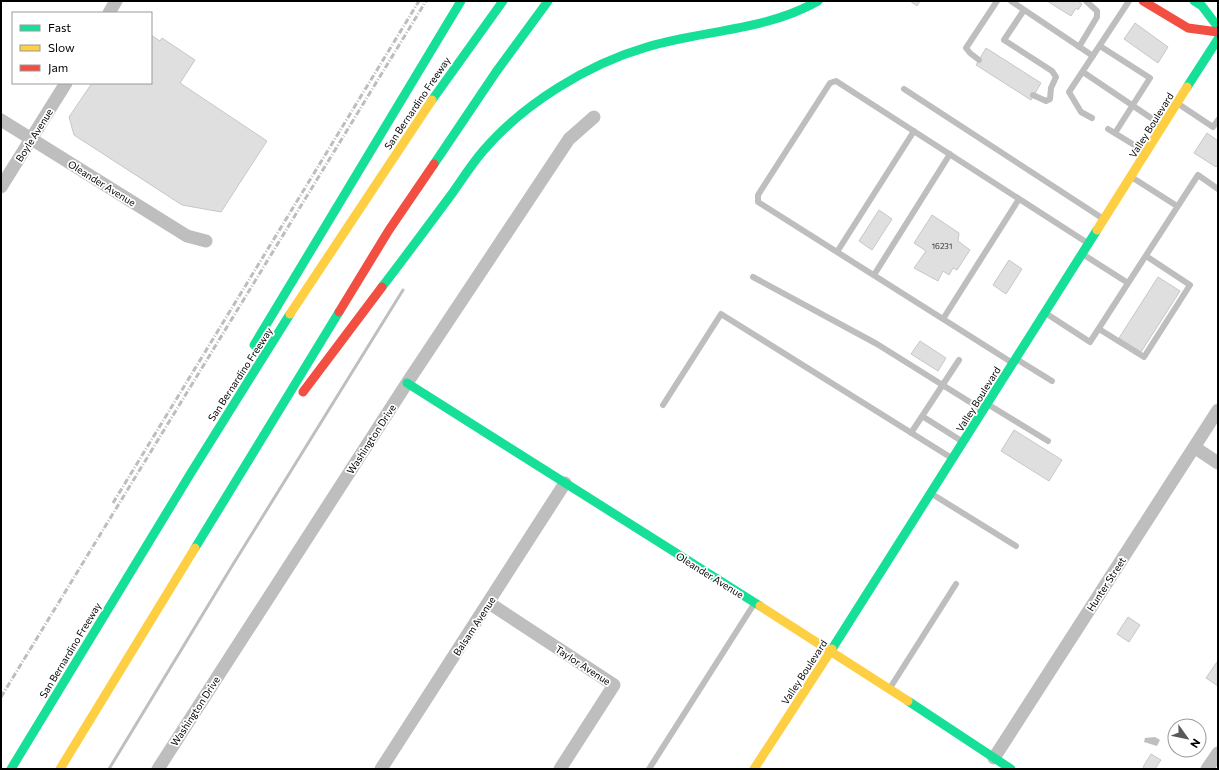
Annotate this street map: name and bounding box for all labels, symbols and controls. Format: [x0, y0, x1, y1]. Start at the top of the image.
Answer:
legend [12, 12, 152, 84]
text: Fast [48, 20, 71, 34]
text: Slow [48, 40, 75, 54]
street label: San Bernardino Freeway [381, 54, 453, 152]
text: Jam [48, 60, 68, 75]
street label: Valley Boulevard [1126, 90, 1176, 160]
street label: Boyle Avenue [13, 106, 55, 164]
street label: Oleander Avenue [66, 157, 138, 209]
house number: 16231 [932, 241, 952, 251]
street label: San Bernardino Freeway [205, 325, 275, 423]
street label: Valley Boulevard [953, 364, 1003, 434]
street label: Washington Drive [344, 402, 398, 476]
street label: Oleander Avenue [674, 549, 746, 601]
street label: Hunter Street [1084, 555, 1128, 613]
street label: Balsam Avenue [450, 594, 498, 658]
street label: San Bernardino Freeway [37, 600, 103, 700]
street label: Valley Boulevard [779, 637, 829, 706]
street label: Taylor Avenue [553, 643, 613, 687]
street label: Washington Drive [168, 674, 222, 748]
north arrow [1167, 718, 1207, 758]
text: N [1188, 737, 1204, 751]

